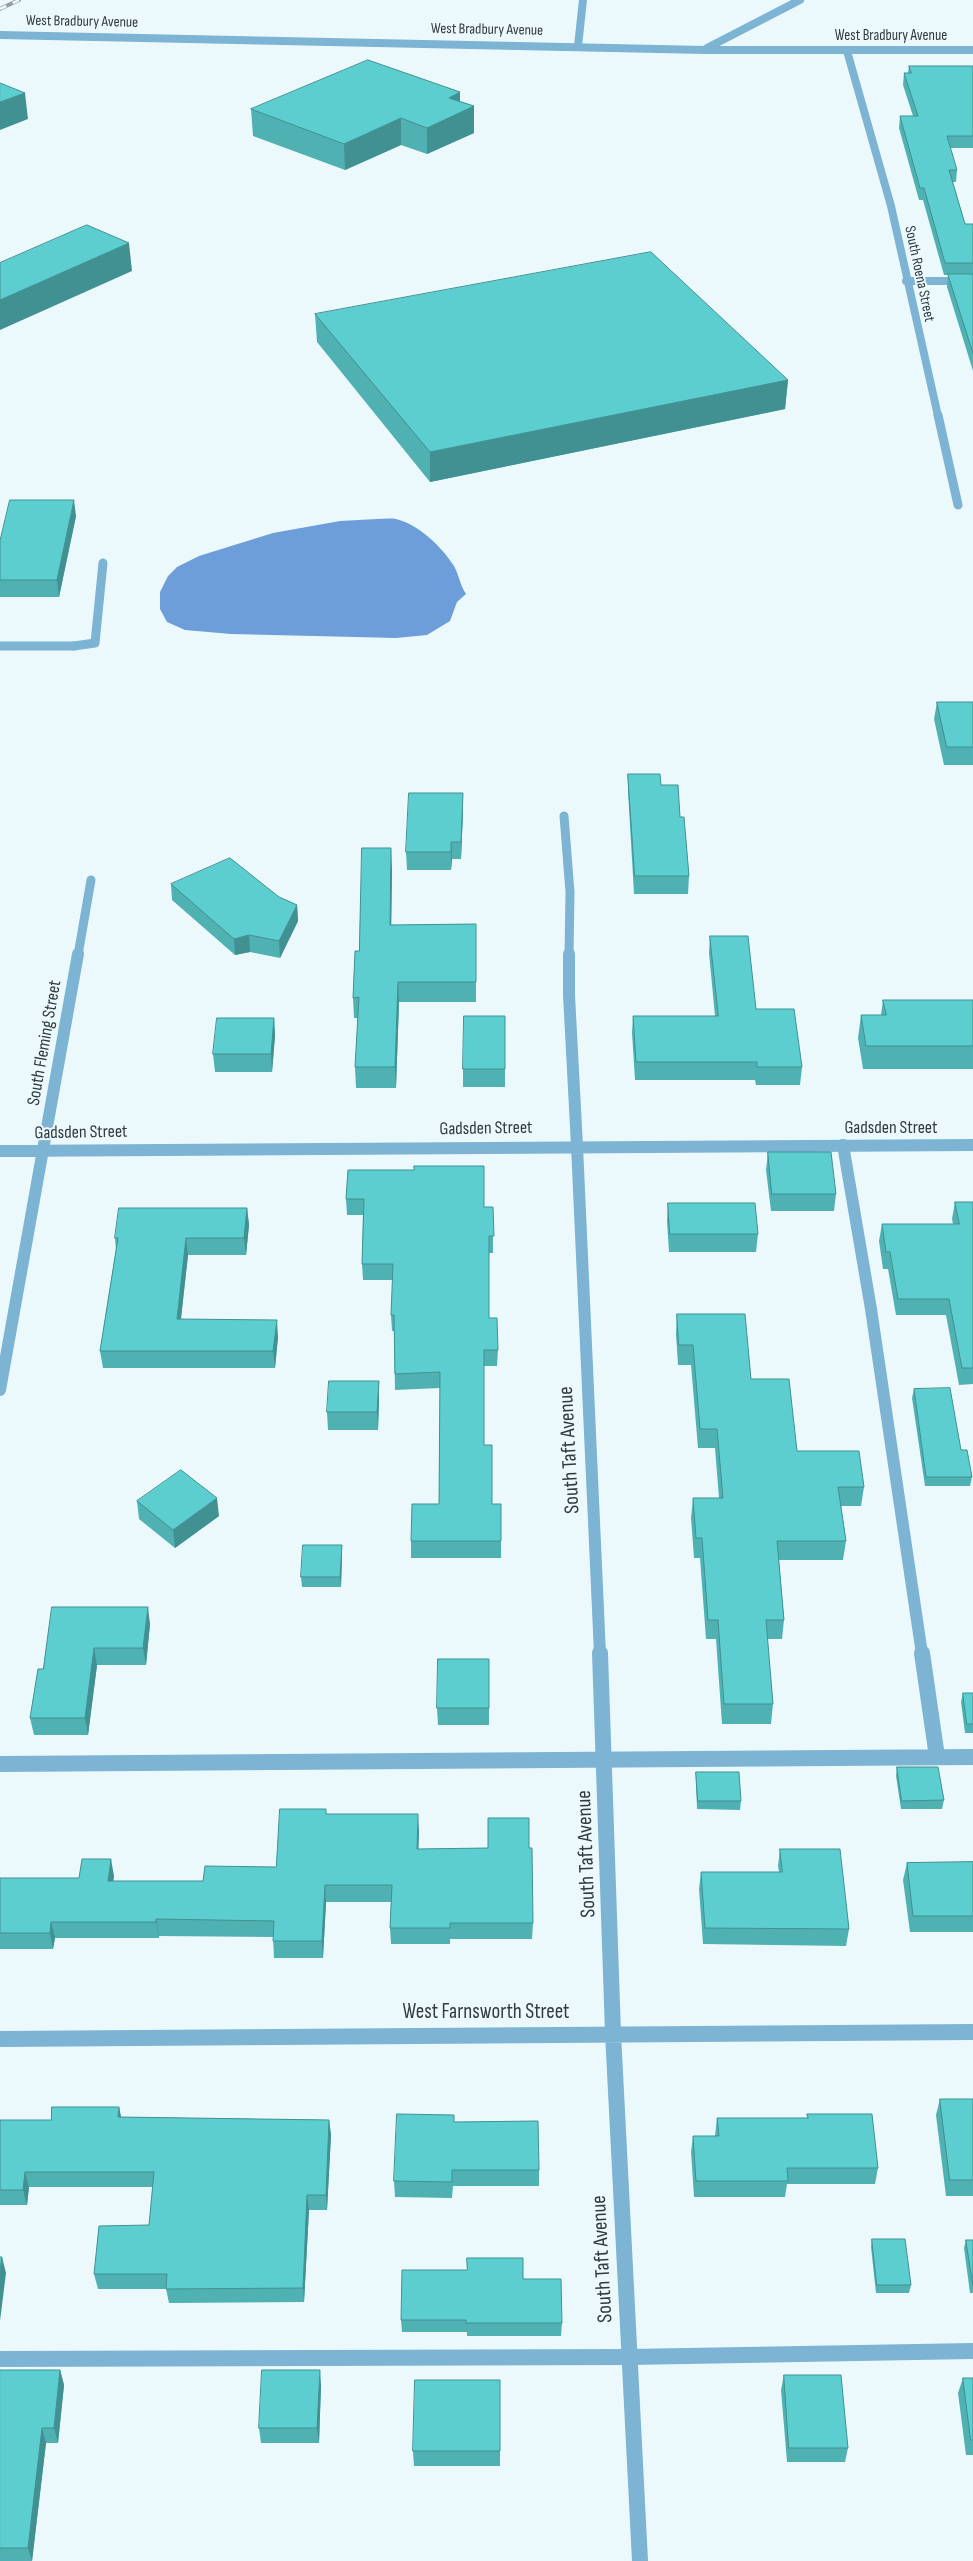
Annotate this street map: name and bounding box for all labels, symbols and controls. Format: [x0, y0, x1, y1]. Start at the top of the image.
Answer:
street label: West Bradbury Avenue [26, 12, 138, 32]
street label: West Bradbury Avenue [431, 20, 543, 40]
street label: West Bradbury Avenue [835, 27, 947, 45]
street label: South Roena Street [900, 224, 938, 324]
street label: South Fleming Street [23, 979, 67, 1107]
street label: Gadsden Street [439, 1117, 533, 1141]
street label: Gadsden Street [844, 1117, 938, 1139]
street label: Gadsden Street [34, 1121, 128, 1145]
street label: South Taft Avenue [554, 1386, 586, 1514]
street label: South Taft Avenue [572, 1790, 602, 1918]
street label: West Farnsworth Street [402, 2000, 570, 2026]
street label: South Taft Avenue [587, 2195, 619, 2323]

